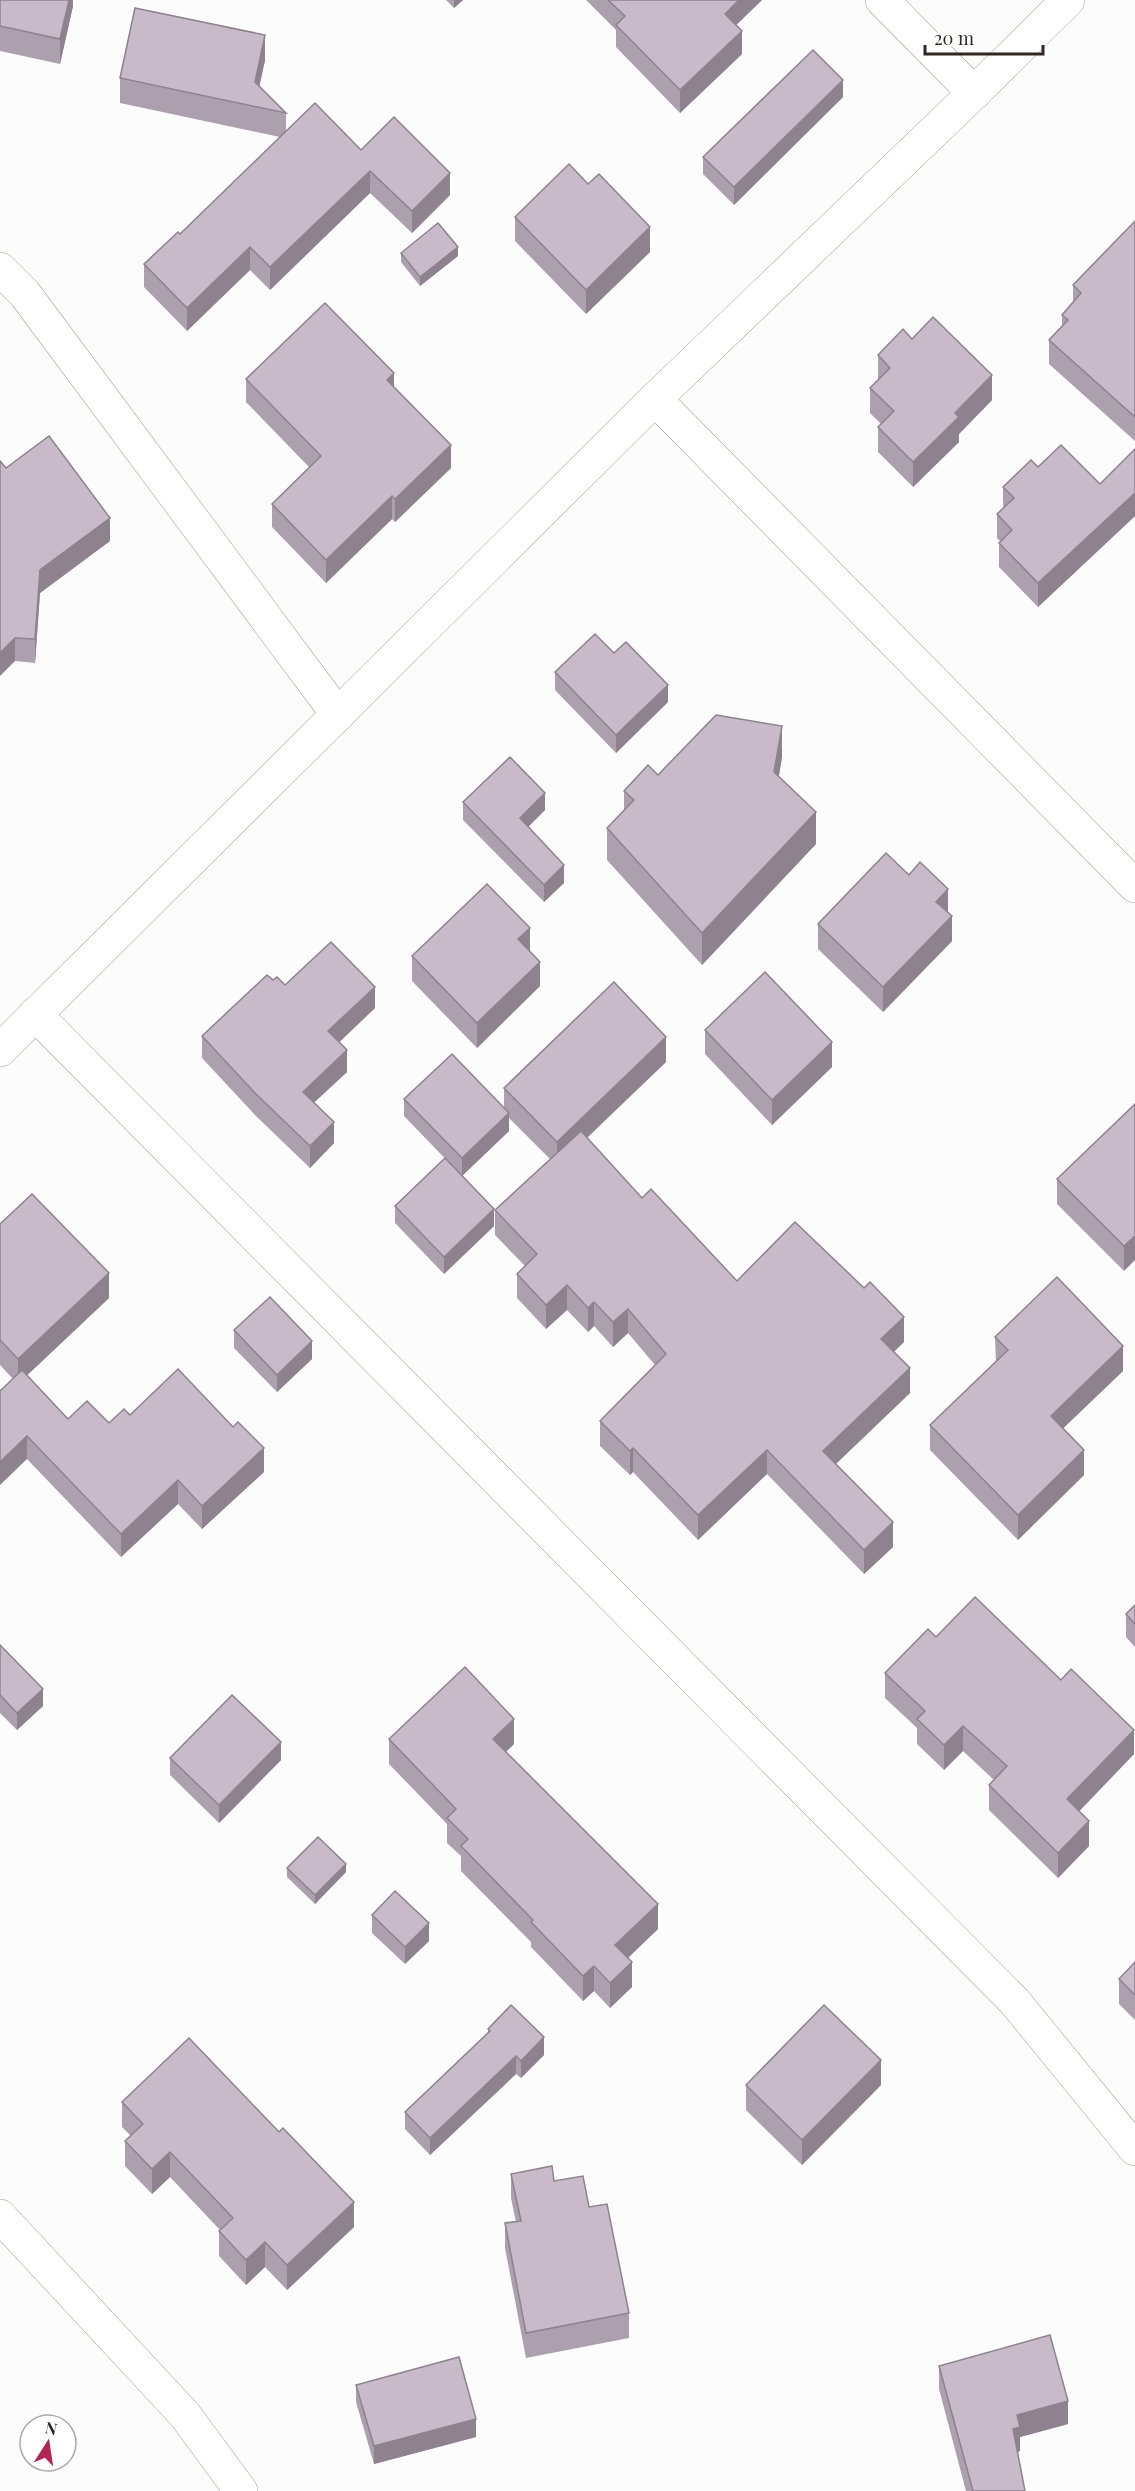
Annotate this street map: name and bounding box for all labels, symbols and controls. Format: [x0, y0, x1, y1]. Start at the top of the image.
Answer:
scale bar [925, 18, 1044, 56]
text: 20 m [934, 26, 974, 50]
north arrow [18, 2413, 78, 2473]
text: N [43, 2416, 59, 2439]

